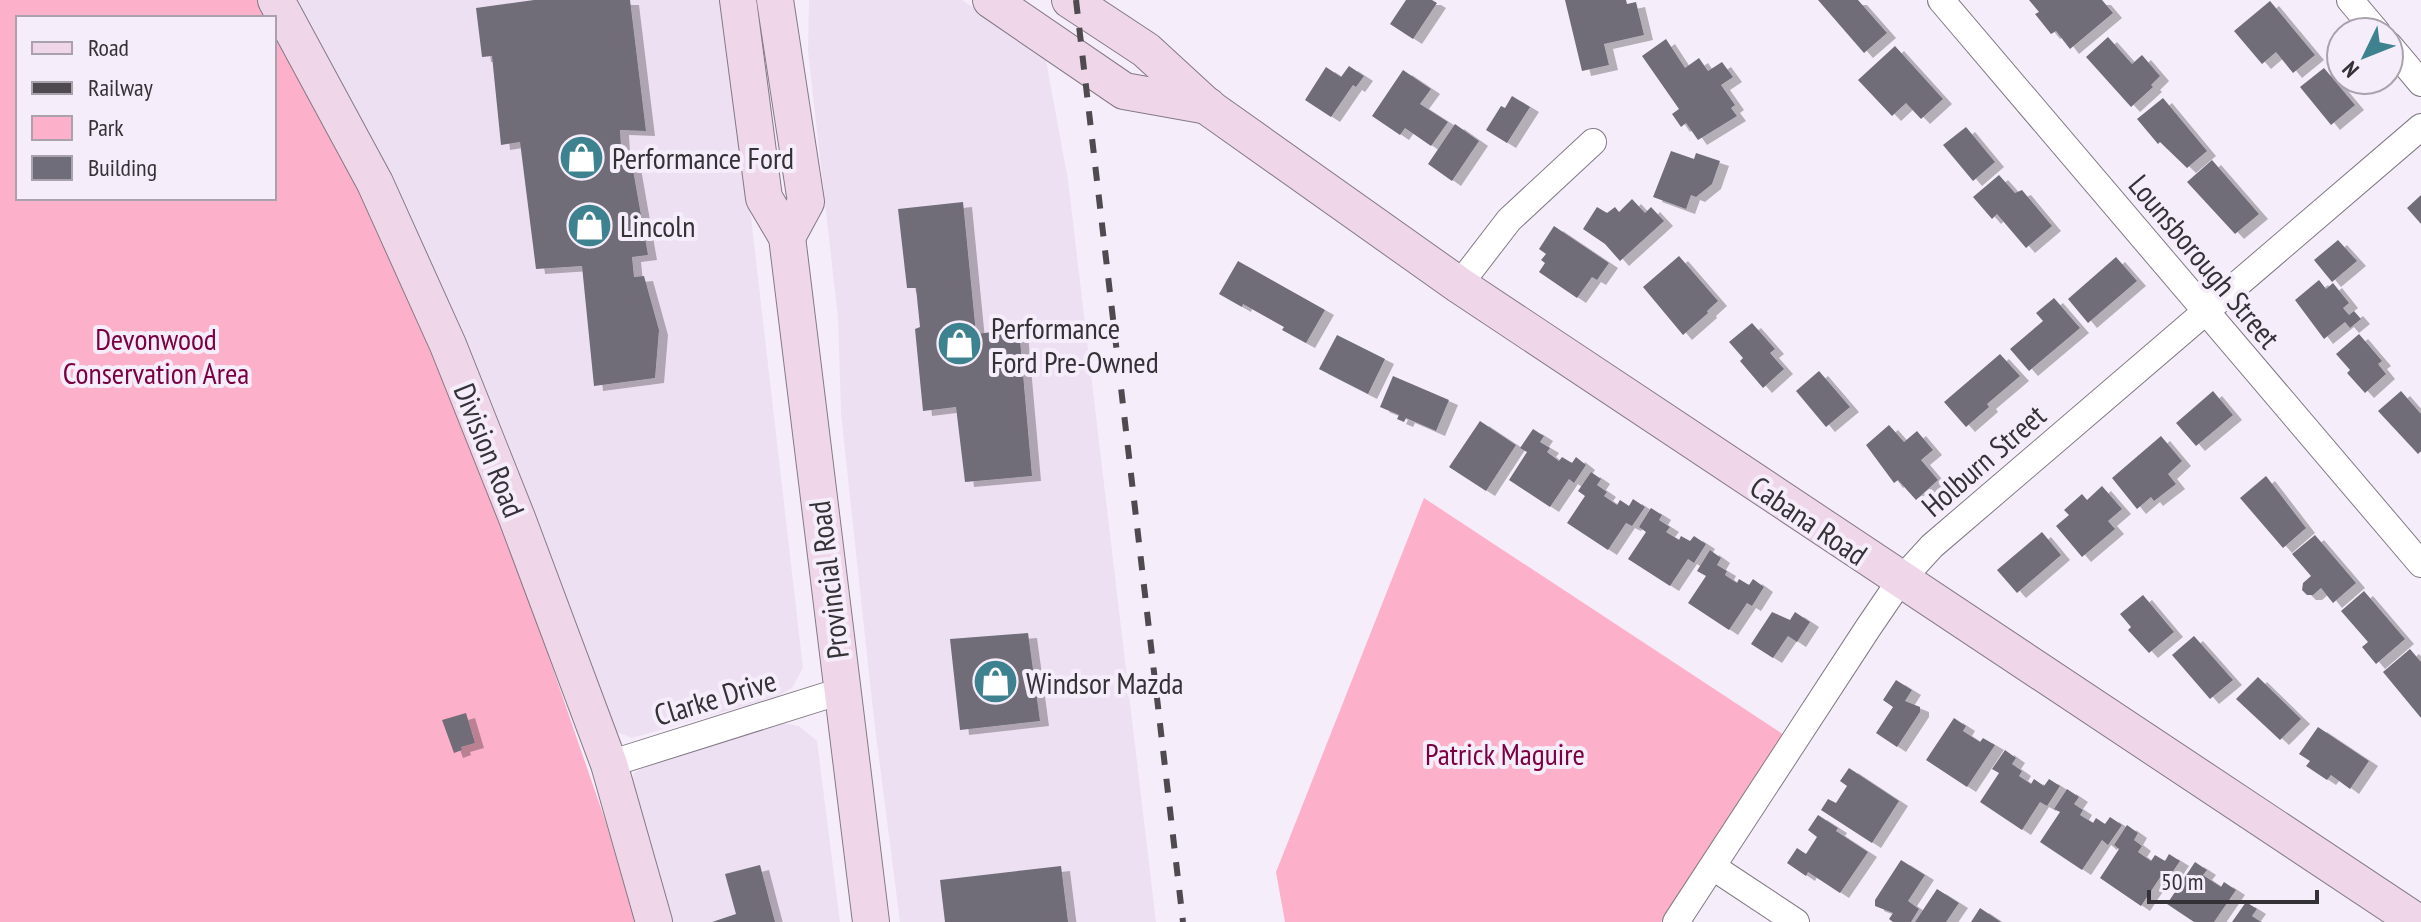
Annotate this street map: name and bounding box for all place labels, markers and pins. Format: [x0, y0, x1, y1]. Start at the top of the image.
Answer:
shop icon: Performance Ford [557, 133, 605, 181]
place label: Performance Ford [612, 138, 794, 177]
shop icon: Lincoln [565, 201, 613, 249]
place label: Lincoln [620, 206, 695, 245]
place label: Performance Ford Pre-Owned [991, 308, 1159, 381]
shop icon: Performance Ford Pre-Owned [936, 320, 984, 368]
shop icon: Windsor Mazda [971, 658, 1019, 706]
place label: Windsor Mazda [1026, 663, 1183, 702]

